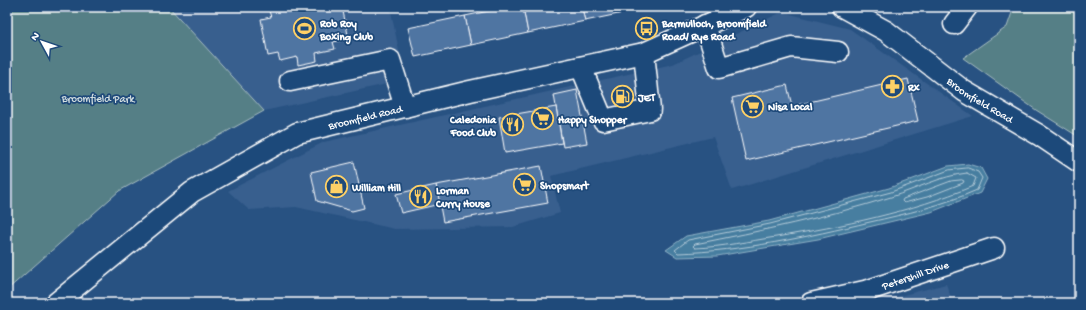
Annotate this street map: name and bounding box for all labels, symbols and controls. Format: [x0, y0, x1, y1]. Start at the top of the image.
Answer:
sports icon: Rob Roy Boxing Club [292, 16, 318, 42]
bus stop icon: Barmulloch, Broomfield Road/ Rye Road [634, 16, 660, 42]
place label: Barmulloch, Broomfield Road/ Rye Road [661, 18, 767, 44]
place label: Rob Roy Boxing Club [319, 19, 373, 45]
north arrow [22, 22, 62, 62]
text: N [29, 30, 43, 43]
pharmacy icon: Rx [880, 74, 906, 100]
street label: Broomfield Road [943, 75, 1016, 127]
place label: Rx [907, 83, 920, 95]
fuel station icon: JET [609, 84, 635, 110]
park label: Broomfield Park [61, 93, 135, 106]
place label: JET [637, 93, 656, 105]
supermarket icon: Nisa Local [740, 93, 766, 119]
place label: Nisa Local [768, 102, 813, 114]
street label: Broomfield Road [326, 103, 405, 133]
supermarket icon: Happy Shopper [529, 106, 555, 132]
restaurant icon: Caledonia Food Club [499, 112, 525, 138]
place label: Caledonia Food Club [449, 115, 497, 140]
place label: Happy Shopper [558, 115, 627, 127]
supermarket icon: Shopsmart [512, 172, 538, 198]
shop icon: William Hill [324, 174, 350, 200]
place label: Shopsmart [540, 180, 590, 193]
place label: William Hill [351, 183, 402, 195]
restaurant icon: Lorman Curry House [408, 183, 434, 209]
place label: Lorman Curry House [435, 186, 491, 211]
street label: Petershill Drive [880, 260, 951, 294]

